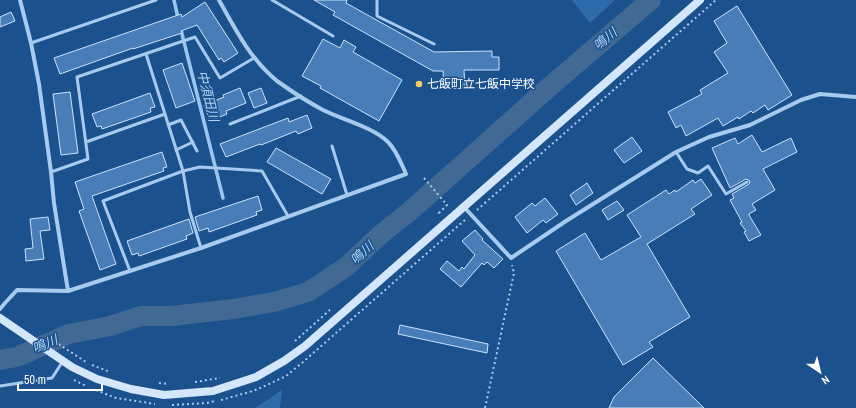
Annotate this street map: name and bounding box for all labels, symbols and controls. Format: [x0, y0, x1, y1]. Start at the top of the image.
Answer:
water label: 鳴川 [590, 23, 622, 54]
water label: 中須田川 [193, 69, 223, 125]
place label: 七飯町立七飯中学校 [427, 76, 535, 92]
marker: 七飯町立七飯中学校 [414, 79, 424, 89]
water label: 鳴川 [347, 237, 379, 268]
water label: 鳴川 [30, 330, 62, 357]
north arrow [800, 352, 840, 392]
scale bar [18, 366, 102, 392]
text: 50 m [24, 372, 46, 388]
text: N [819, 373, 832, 388]

